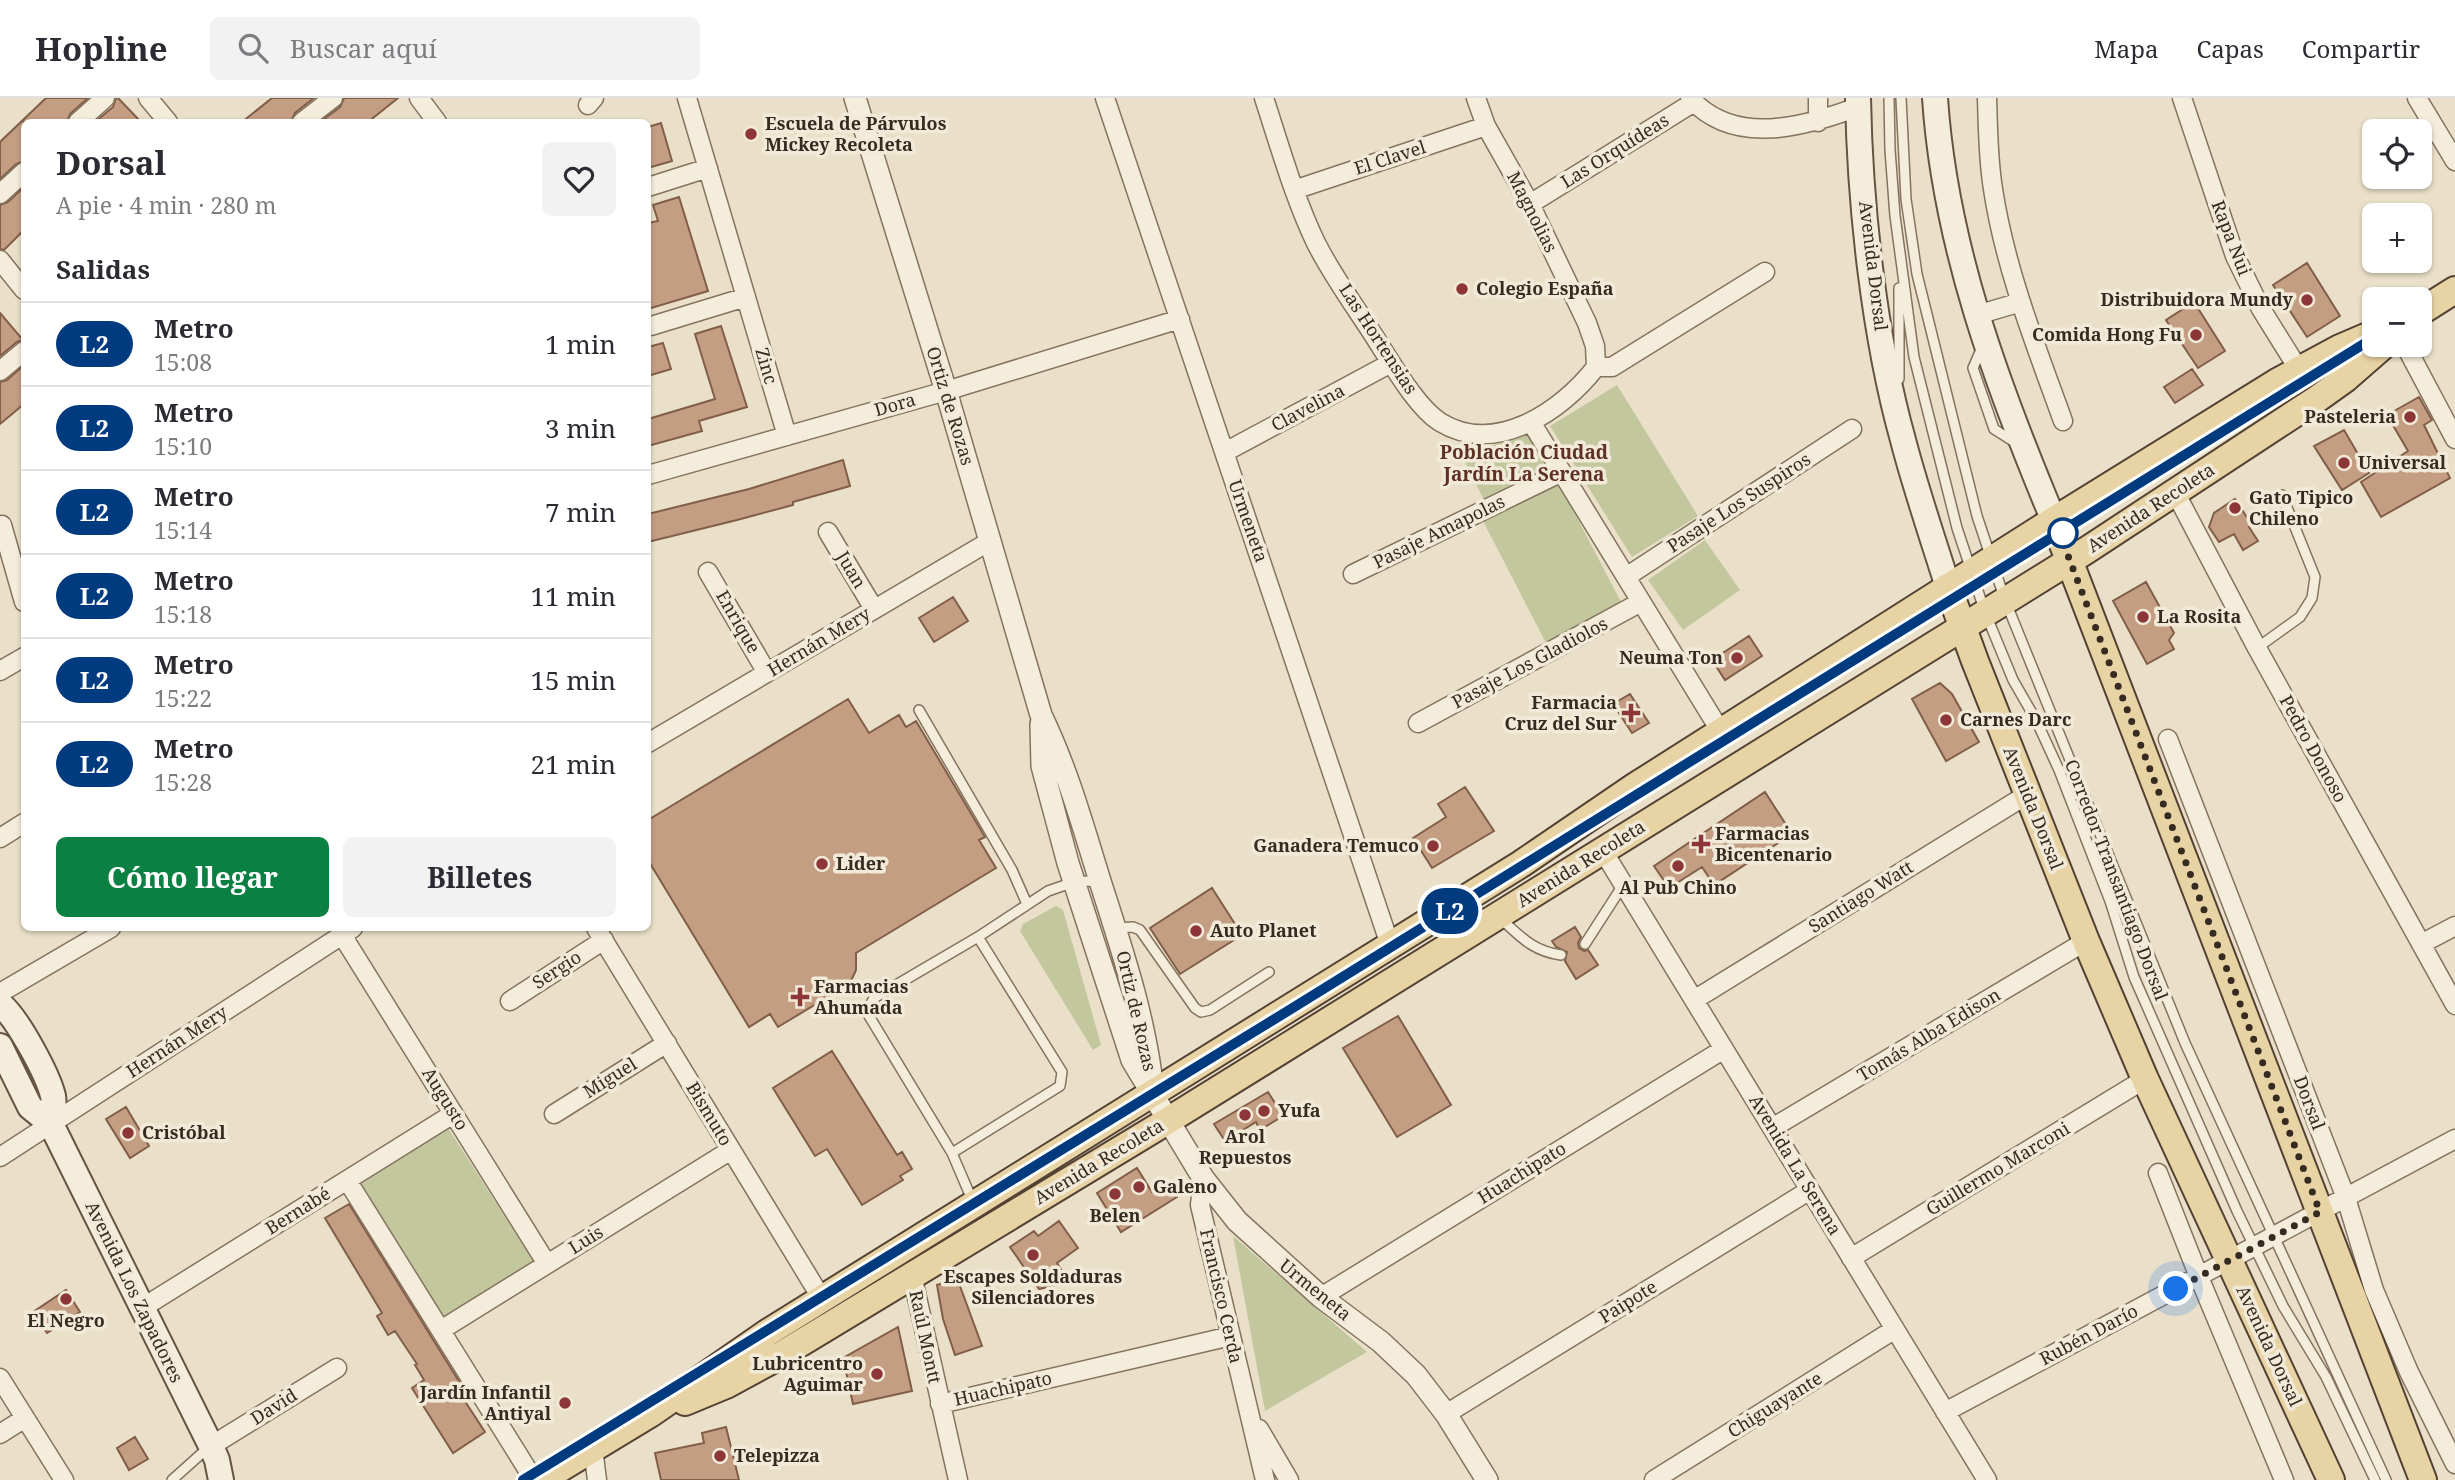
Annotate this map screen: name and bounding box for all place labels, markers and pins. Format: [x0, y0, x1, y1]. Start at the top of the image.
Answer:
place label: Escuela de Párvulos Mickey Recoleta [765, 111, 947, 156]
marker: Escuela de Párvulos Mickey Recoleta [743, 126, 759, 142]
place label: Colegio España [1476, 276, 1614, 300]
marker: Colegio España [1454, 281, 1470, 297]
place label: Distribuidora Mundy [2101, 287, 2294, 311]
marker: Distribuidora Mundy [2299, 292, 2315, 308]
place label: Comida Hong Fu [2032, 322, 2182, 346]
marker: Comida Hong Fu [2188, 327, 2204, 343]
place label: Pasteleria [2304, 404, 2396, 428]
marker: Pasteleria [2402, 409, 2418, 425]
place label: Universal [2358, 450, 2447, 474]
marker: Universal [2336, 455, 2352, 471]
place label: Gato Tipico Chileno [2249, 485, 2353, 530]
marker: Gato Tipico Chileno [2227, 500, 2243, 516]
unlabelled marker [2048, 518, 2078, 548]
place label: La Rosita [2157, 604, 2241, 628]
marker: La Rosita [2135, 609, 2151, 625]
place label: Neuma Ton [1619, 645, 1723, 669]
marker: Neuma Ton [1729, 650, 1745, 666]
place label: Farmacia Cruz del Sur [1505, 690, 1618, 735]
marker: Farmacia Cruz del Sur [1623, 705, 1639, 721]
place label: Carnes Darc [1960, 707, 2071, 731]
marker: Carnes Darc [1938, 712, 1954, 728]
place label: Farmacias Bicentenario [1715, 821, 1832, 866]
place label: Ganadera Temuco [1253, 833, 1419, 857]
marker: Farmacias Bicentenario [1693, 836, 1709, 852]
marker: Ganadera Temuco [1425, 838, 1441, 854]
place label: Lider [836, 851, 886, 875]
marker: Lider [814, 856, 830, 872]
marker: Al Pub Chino [1670, 858, 1686, 874]
place label: Al Pub Chino [1619, 875, 1737, 899]
place label: Auto Planet [1210, 918, 1316, 942]
marker: Auto Planet [1188, 923, 1204, 939]
place label: Farmacias Ahumada [814, 974, 909, 1019]
marker: Farmacias Ahumada [792, 989, 808, 1005]
place label: Yufa [1278, 1098, 1321, 1122]
marker: Yufa [1256, 1103, 1272, 1119]
marker: Arol Repuestos [1237, 1107, 1253, 1123]
place label: Cristóbal [142, 1120, 226, 1144]
place label: Arol Repuestos [1199, 1124, 1292, 1169]
marker: Cristóbal [120, 1125, 136, 1141]
place label: Galeno [1153, 1174, 1217, 1198]
marker: Galeno [1131, 1179, 1147, 1195]
marker: Belen [1107, 1186, 1123, 1202]
place label: Belen [1089, 1203, 1141, 1227]
marker: Escapes Soldaduras Silenciadores [1025, 1247, 1041, 1263]
place label: Escapes Soldaduras Silenciadores [944, 1264, 1123, 1309]
marker: El Negro [58, 1291, 74, 1307]
place label: El Negro [27, 1308, 105, 1332]
place label: Lubricentro Aguimar [752, 1351, 864, 1396]
marker: Lubricentro Aguimar [869, 1366, 885, 1382]
place label: Jardín Infantil Antiyal [419, 1380, 552, 1425]
marker: Jardín Infantil Antiyal [557, 1395, 573, 1411]
place label: Telepizza [734, 1443, 820, 1467]
marker: Telepizza [712, 1448, 728, 1464]

